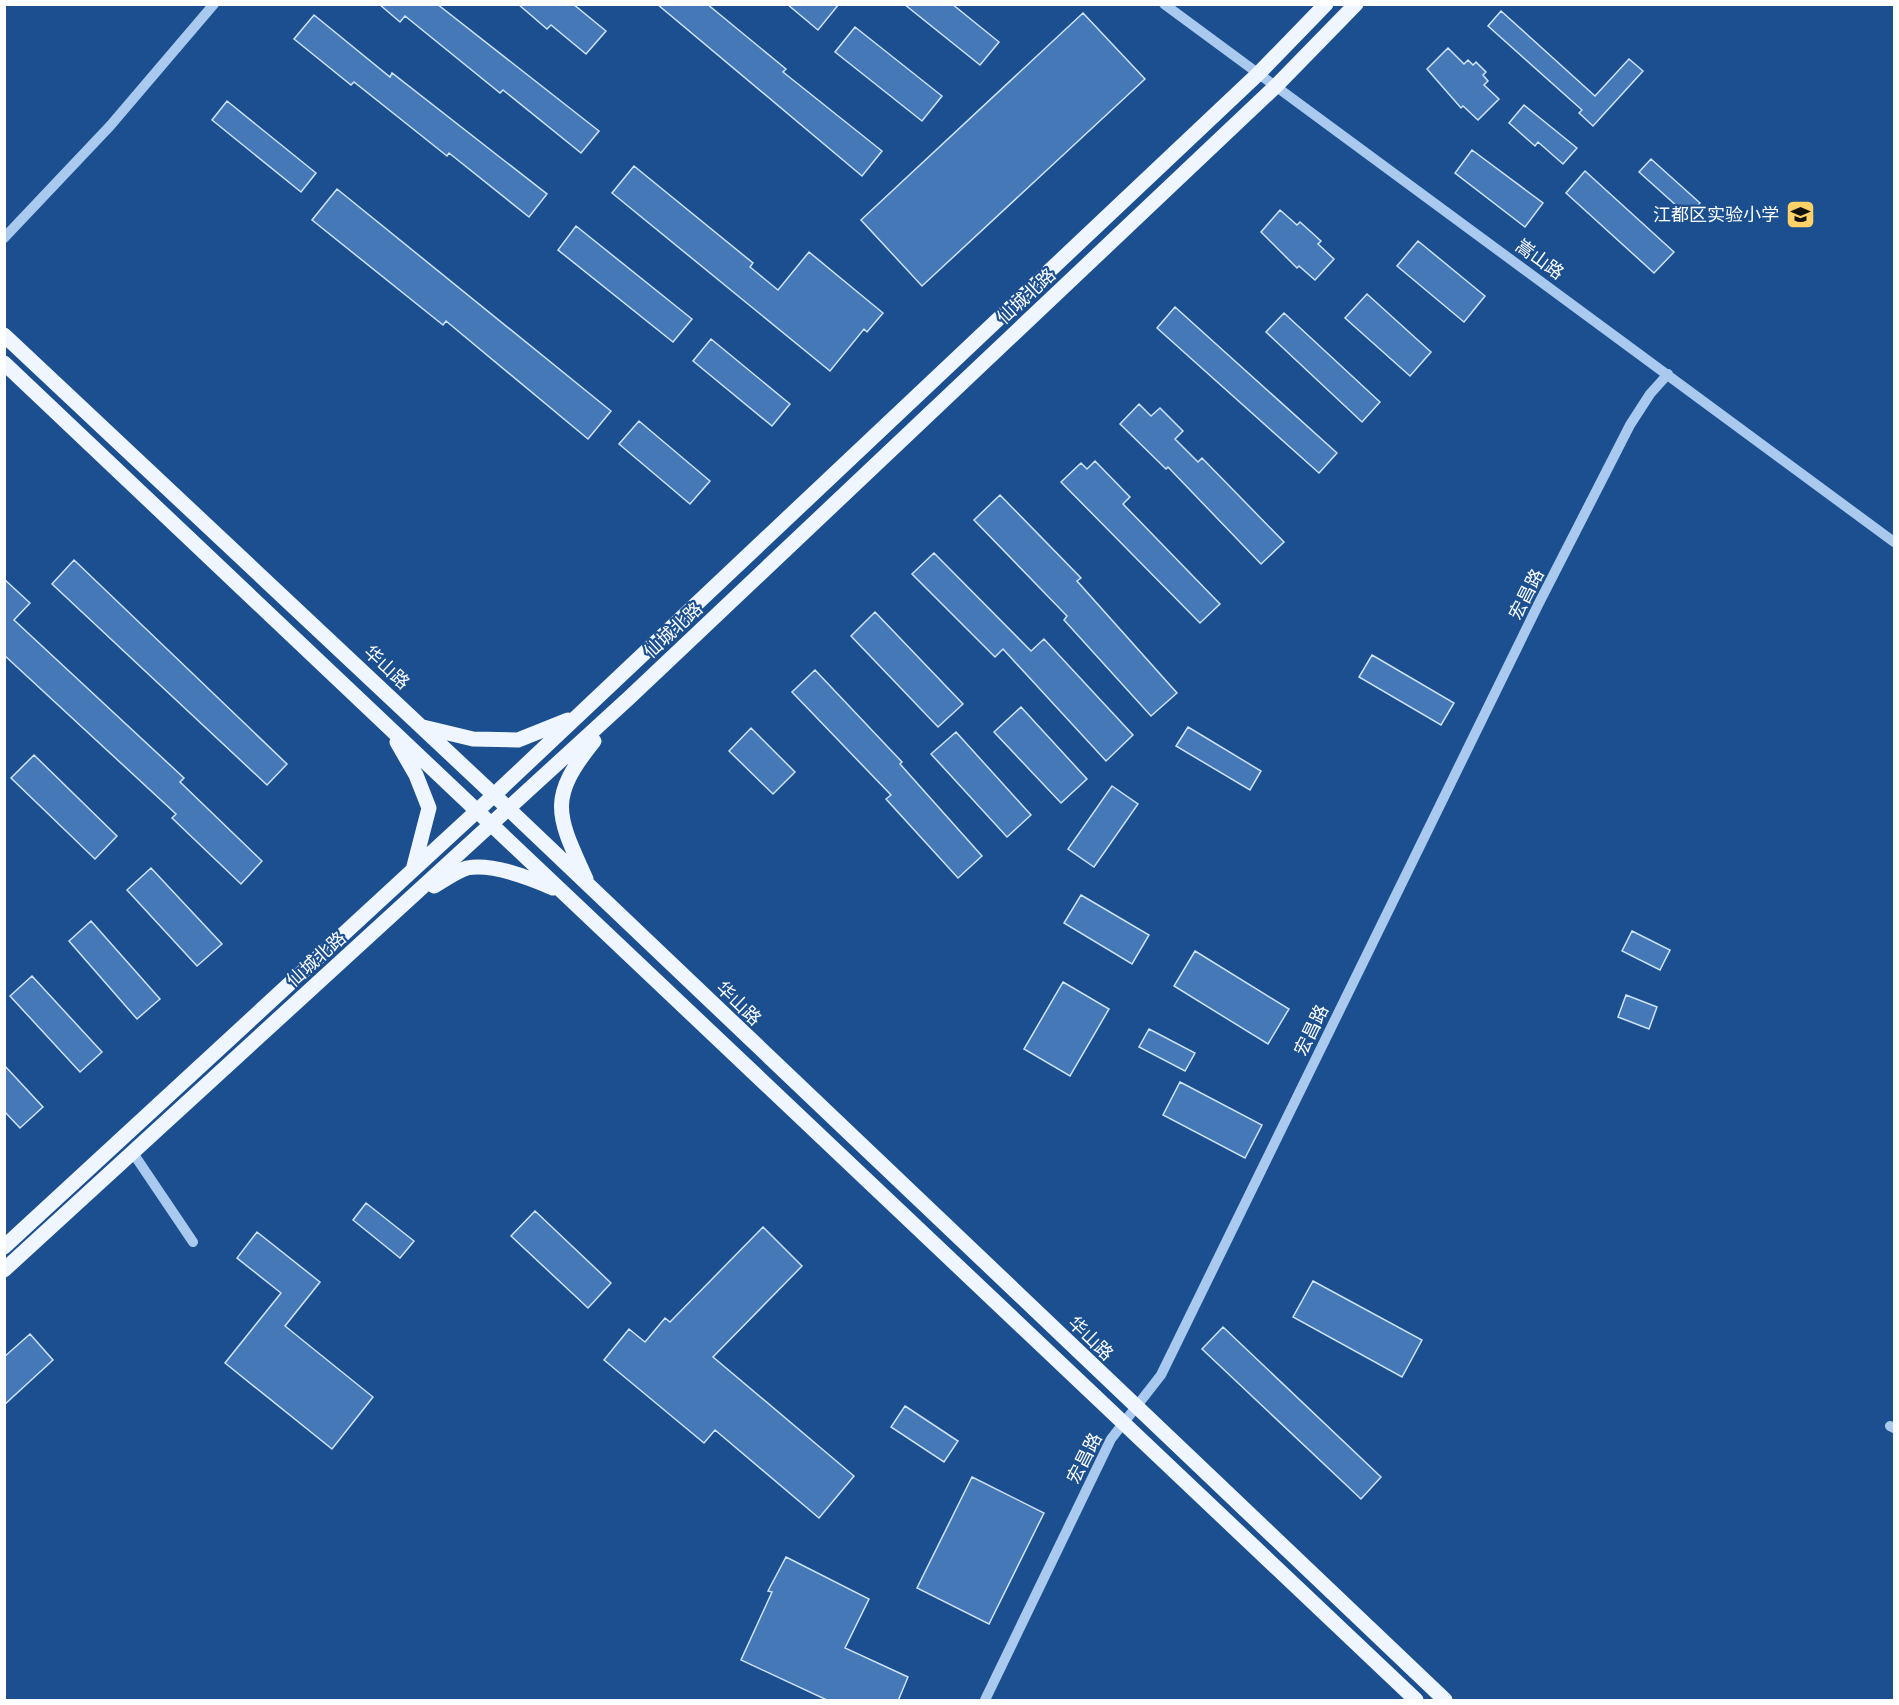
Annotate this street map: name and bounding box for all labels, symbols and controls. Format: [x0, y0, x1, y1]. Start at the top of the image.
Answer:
school or university icon: 江都区实验小学 [1784, 198, 1816, 230]
place label: 江都区实验小学 [1653, 204, 1779, 225]
street label: 嵩山路 [1512, 235, 1568, 283]
street label: 仙城北路 [993, 264, 1059, 328]
street label: 宏昌路 [1504, 565, 1548, 623]
street label: 仙城北路 [640, 598, 706, 662]
street label: 华山路 [360, 641, 414, 693]
street label: 仙城北路 [282, 927, 350, 991]
street label: 华山路 [712, 977, 766, 1029]
street label: 宏昌路 [1290, 1001, 1332, 1059]
street label: 华山路 [1064, 1312, 1118, 1364]
street label: 宏昌路 [1062, 1429, 1106, 1487]

